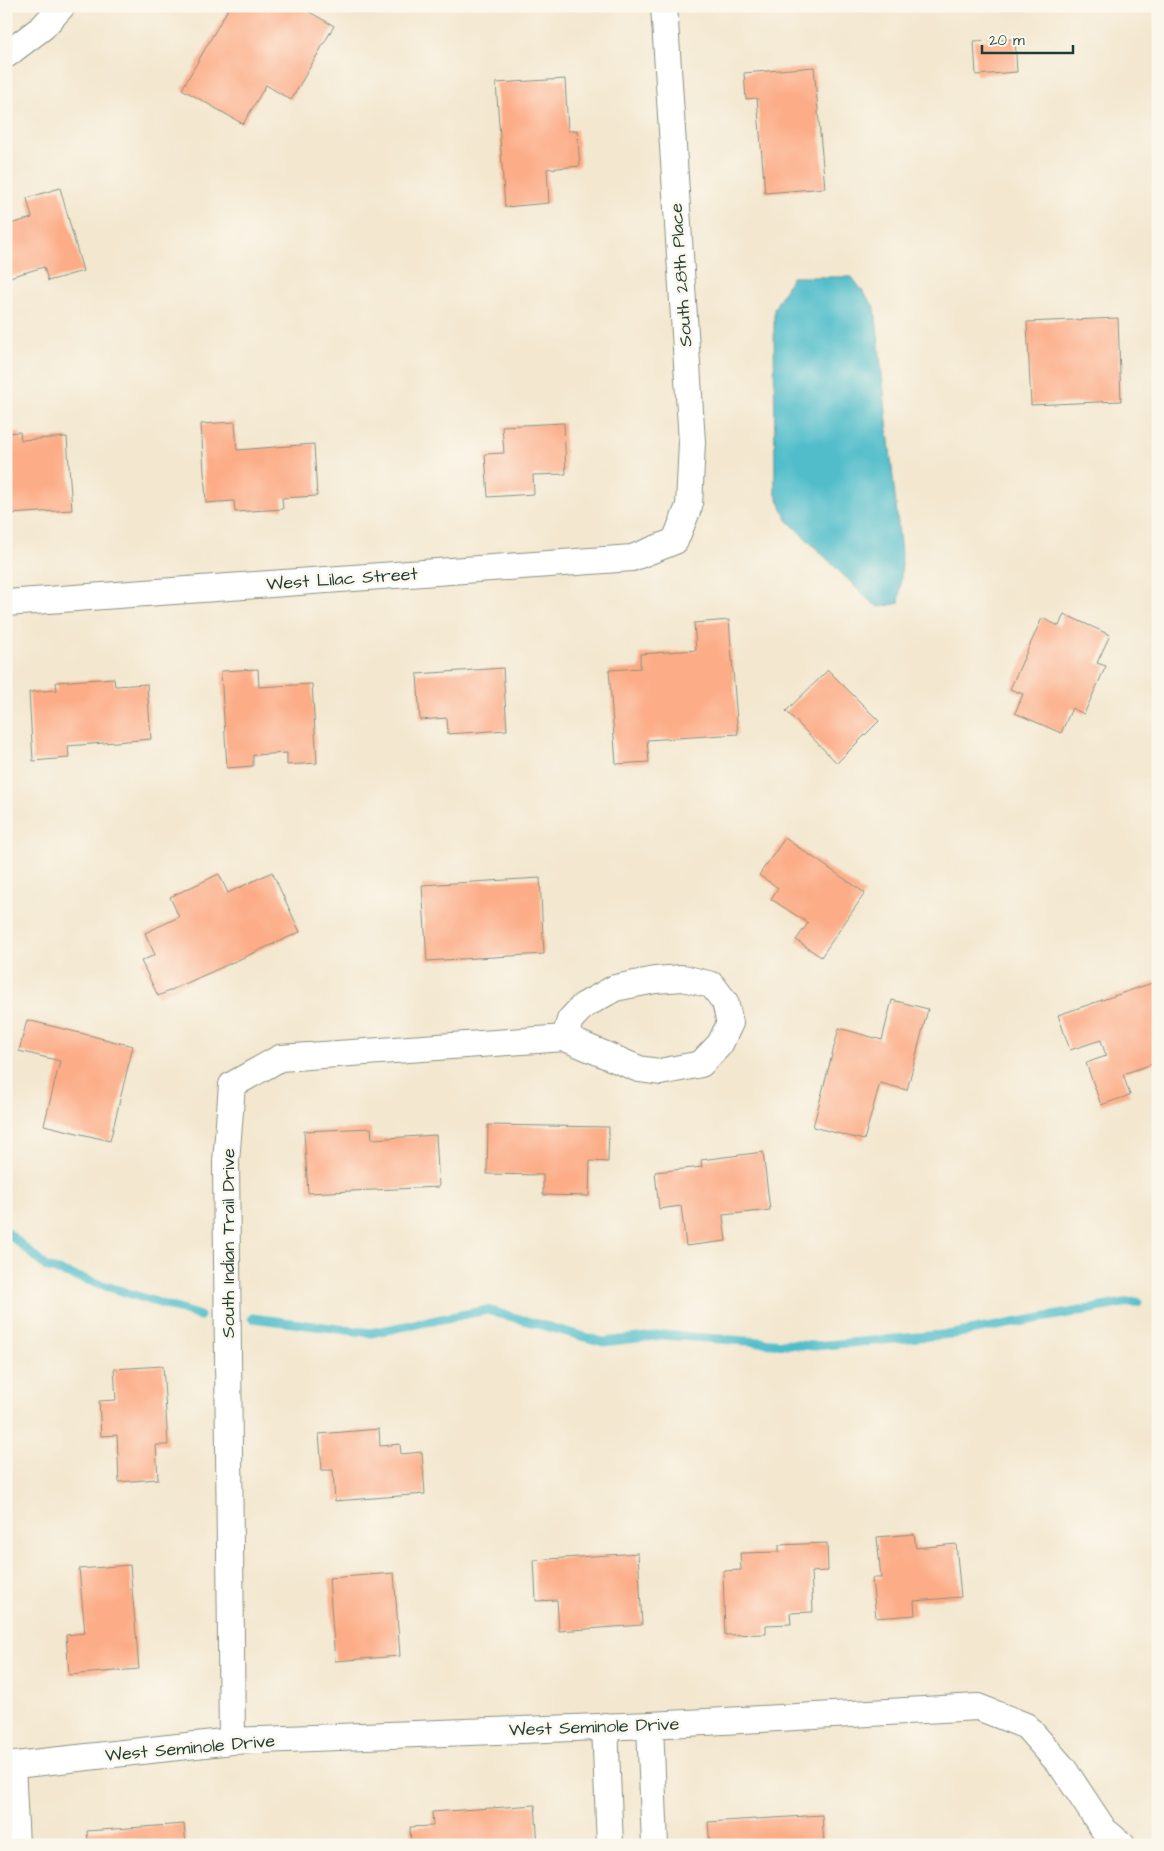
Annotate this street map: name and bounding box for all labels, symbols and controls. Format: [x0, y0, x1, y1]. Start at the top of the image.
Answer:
scale bar [982, 22, 1073, 54]
text: 20 m [989, 30, 1025, 51]
street label: South 28th Place [663, 202, 698, 348]
street label: West Lilac Street [266, 561, 419, 597]
street label: South Indian Trail Drive [216, 1148, 241, 1338]
street label: West Seminole Drive [508, 1712, 680, 1742]
street label: West Seminole Drive [104, 1728, 276, 1768]

